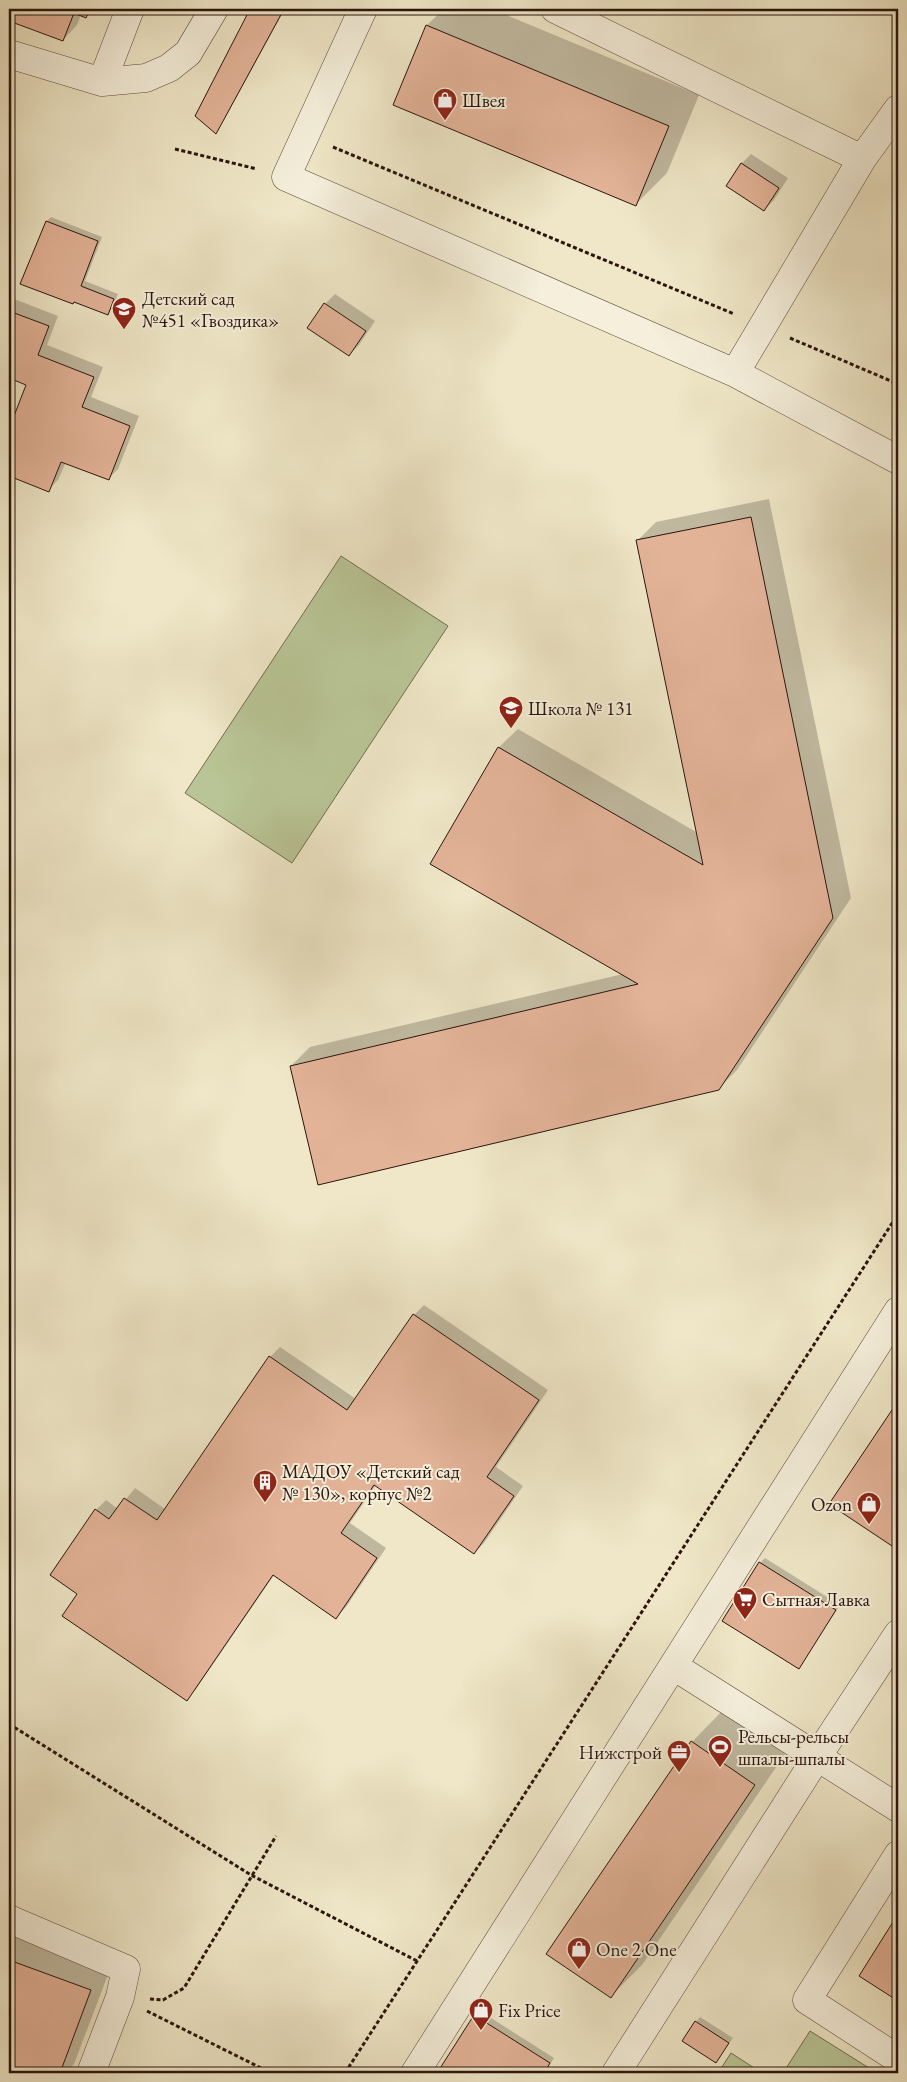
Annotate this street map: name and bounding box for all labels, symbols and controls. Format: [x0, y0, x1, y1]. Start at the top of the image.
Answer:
shop icon: Швея [432, 87, 458, 121]
place label: Швея [462, 88, 506, 113]
place label: Детский сад №451 «Гвоздика» [142, 286, 279, 333]
school or university icon: Детский сад №451 «Гвоздика» [111, 296, 137, 330]
school or university icon: Школа № 131 [498, 695, 524, 729]
place label: Школа № 131 [528, 696, 633, 721]
place label: МАДОУ «Детский сад № 130», корпус №2 [282, 1459, 460, 1506]
building icon: МАДОУ «Детский сад № 130», корпус №2 [252, 1469, 278, 1503]
shop icon: Ozon [856, 1491, 882, 1525]
place label: Ozon [811, 1492, 852, 1517]
supermarket icon: Сытная Лавка [732, 1586, 758, 1620]
place label: Сытная Лавка [762, 1587, 871, 1612]
place label: Рельсы-рельсы шпалы-шпалы [738, 1724, 850, 1771]
sports icon: Рельсы-рельсы шпалы-шпалы [707, 1734, 733, 1768]
office icon: Нижстрой [666, 1739, 692, 1773]
place label: Нижстрой [579, 1740, 662, 1765]
shop icon: One 2 One [566, 1936, 592, 1970]
place label: One 2 One [596, 1937, 677, 1962]
shop icon: Fix Price [468, 1997, 494, 2031]
place label: Fix Price [498, 1998, 561, 2023]

